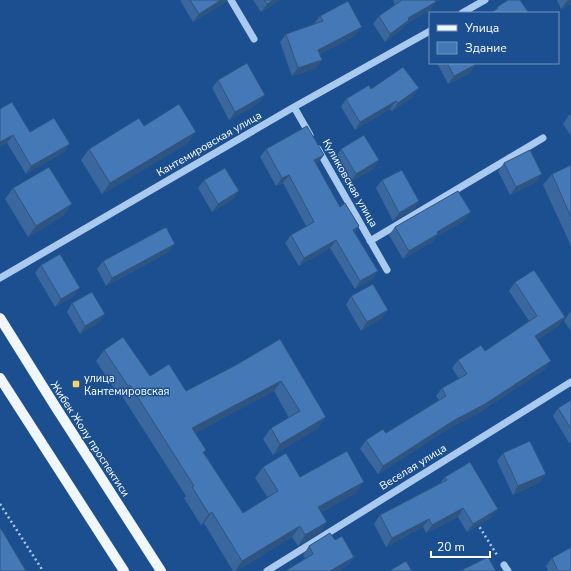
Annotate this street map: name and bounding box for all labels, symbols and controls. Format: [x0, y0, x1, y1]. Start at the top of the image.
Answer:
legend [429, 12, 559, 64]
text: Улица [464, 20, 499, 36]
text: Здание [465, 40, 507, 56]
street label: Кантемировская улица [154, 108, 264, 180]
street label: Куликовская улица [319, 136, 381, 230]
place label: улица Кантемировская [84, 371, 170, 399]
street label: Жибек Жолу проспектиси [47, 378, 133, 500]
marker: улица Кантемировская [71, 379, 81, 389]
street label: Веселая улица [377, 440, 449, 494]
scale bar [431, 533, 490, 559]
text: 20 m [437, 539, 465, 555]

